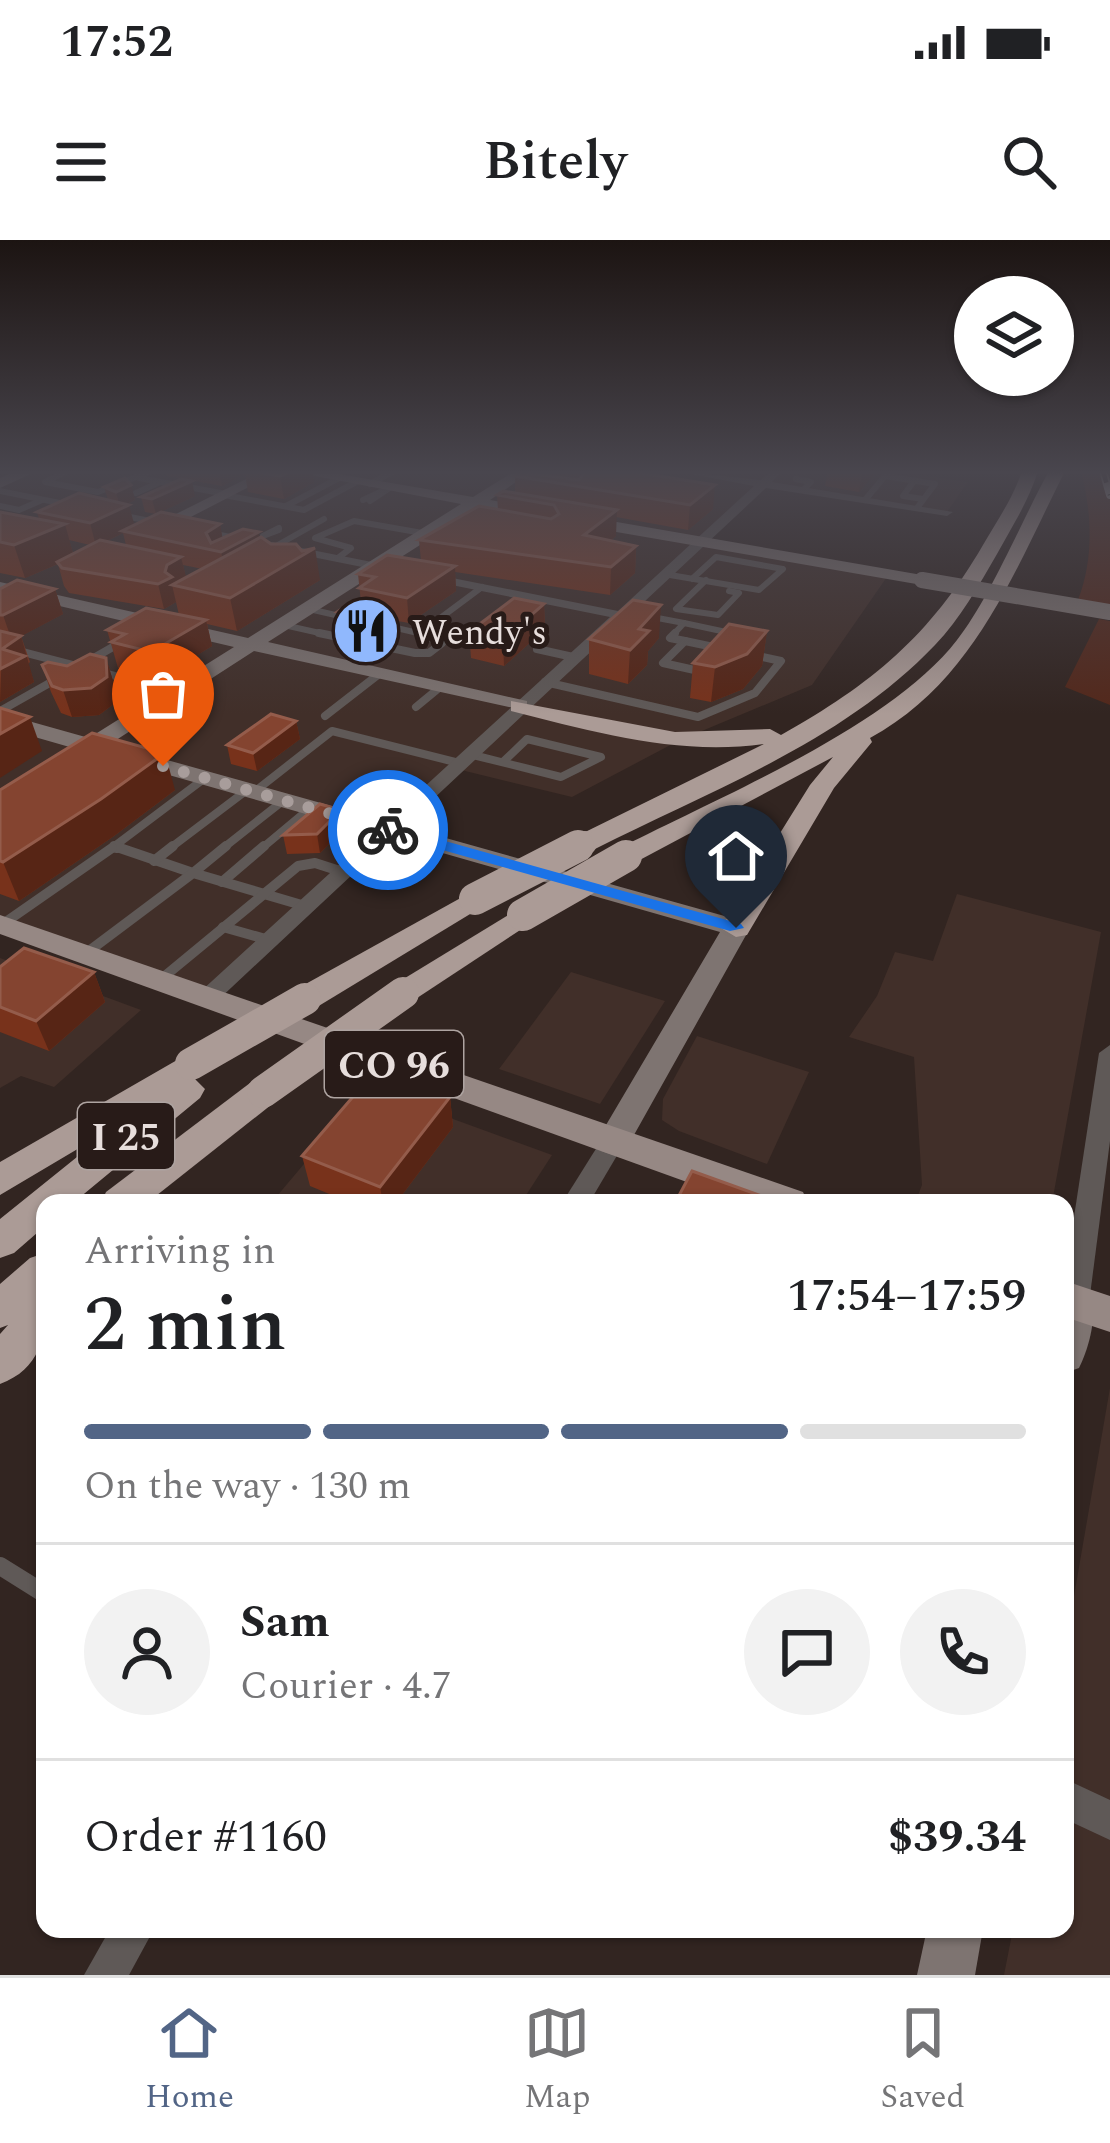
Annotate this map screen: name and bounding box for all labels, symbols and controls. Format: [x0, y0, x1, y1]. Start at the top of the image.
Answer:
text: 17:52 [60, 8, 173, 77]
text: Bitely [483, 121, 627, 203]
icon: menu [48, 129, 114, 195]
icon: search [996, 129, 1062, 195]
map controls [954, 276, 1074, 396]
button: layers [954, 276, 1074, 396]
restaurant icon: Wendy's [331, 596, 401, 666]
place label: Wendy's [412, 606, 547, 661]
pin [112, 643, 214, 766]
icon: bag [130, 661, 196, 727]
courier [328, 770, 448, 890]
icon: bike [355, 797, 421, 863]
pin [685, 805, 787, 928]
icon: home [703, 823, 769, 889]
road number: CO 96 [325, 1031, 463, 1097]
road number: I 25 [78, 1103, 174, 1169]
text: Arriving in [84, 1222, 276, 1281]
text: 17:54–17:59 [787, 1262, 1026, 1331]
text: 2 min [84, 1266, 286, 1385]
text: On the way · 130 m [84, 1457, 411, 1516]
text: Sam [240, 1588, 330, 1657]
button: person [84, 1589, 210, 1715]
button: chat [744, 1589, 870, 1715]
button: phone [900, 1589, 1026, 1715]
text: Courier · 4.7 [240, 1657, 451, 1716]
text: Order #1160 [84, 1803, 327, 1872]
text: $39.34 [888, 1803, 1026, 1872]
tab: Home [145, 2000, 234, 2122]
tab: Map [524, 2000, 590, 2122]
tab: Saved [880, 2000, 965, 2122]

